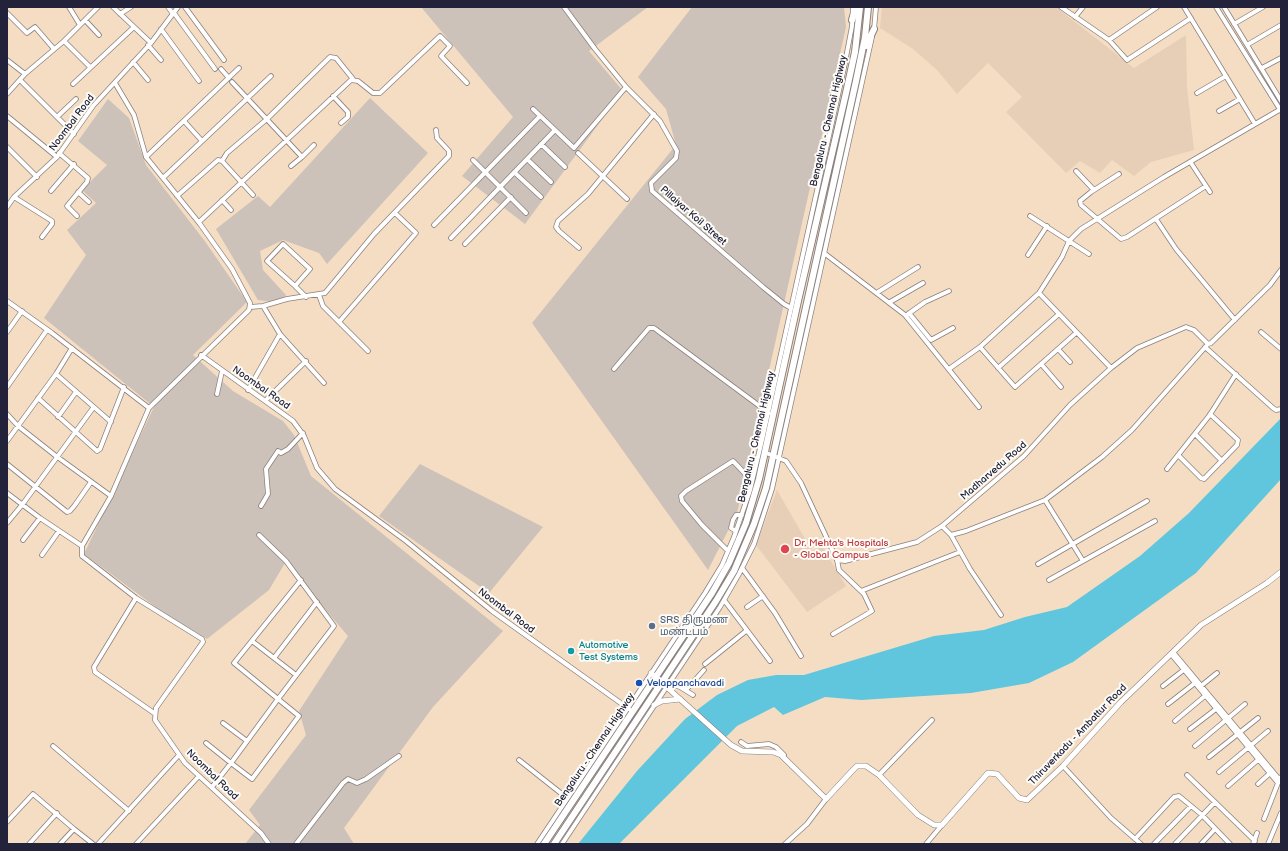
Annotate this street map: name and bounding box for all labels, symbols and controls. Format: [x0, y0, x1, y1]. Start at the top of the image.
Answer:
street label: Bengaluru - Chennai Highway [808, 54, 850, 188]
street label: Noombal Road [47, 92, 97, 154]
street label: Pillaiyar Koil Street [657, 184, 729, 248]
street label: Noombal Road [230, 364, 292, 412]
street label: Bengaluru - Chennai Highway [736, 370, 778, 504]
street label: Madharvedu Road [959, 439, 1029, 503]
place label: Dr. Mehta's Hospitals - Global Campus [794, 537, 888, 560]
marker: Dr. Mehta's Hospitals - Global Campus [779, 543, 791, 555]
street label: Noombal Road [475, 586, 537, 636]
place label: SRS திருமண மண்டபம் [660, 614, 728, 638]
marker: SRS திருமண மண்டபம் [647, 621, 657, 631]
place label: Automotive Test Systems [579, 639, 638, 662]
marker: Automotive Test Systems [566, 646, 576, 656]
place label: Velappanchavadi [647, 677, 724, 689]
marker: Velappanchavadi [634, 678, 644, 688]
street label: Thiruverkadu - Ambattur Road [1027, 682, 1129, 788]
street label: Bengaluru - Chennai Highway [553, 691, 637, 809]
street label: Noombal Road [184, 747, 240, 803]

